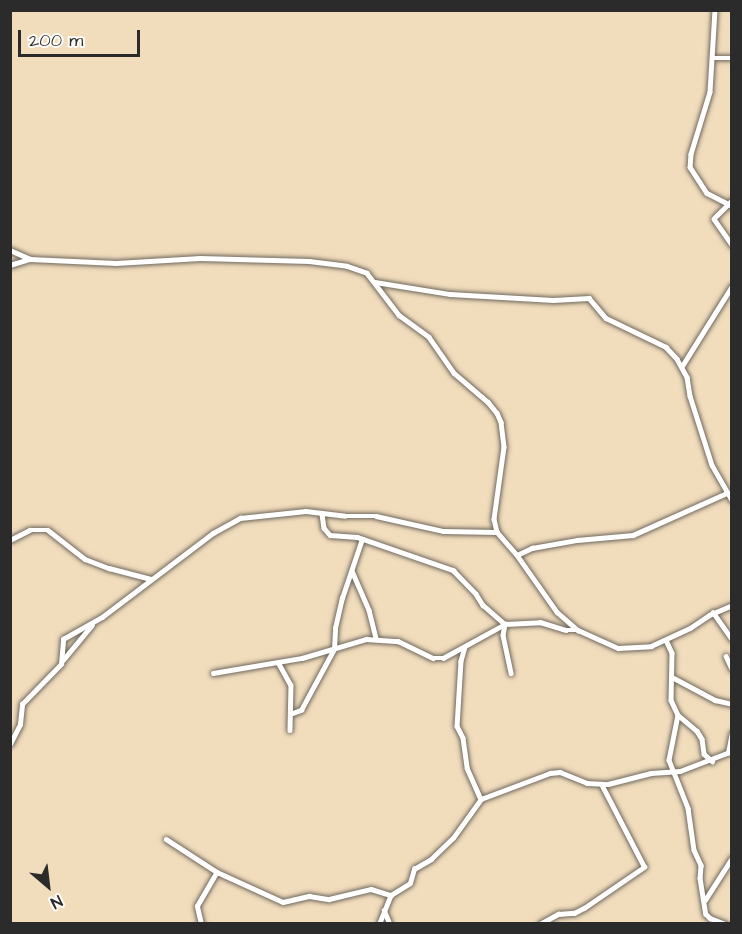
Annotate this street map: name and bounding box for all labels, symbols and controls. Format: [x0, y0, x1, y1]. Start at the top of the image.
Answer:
scale bar [21, 18, 142, 56]
text: 200 m [29, 28, 83, 53]
north arrow [18, 856, 78, 916]
text: N [47, 890, 66, 914]

